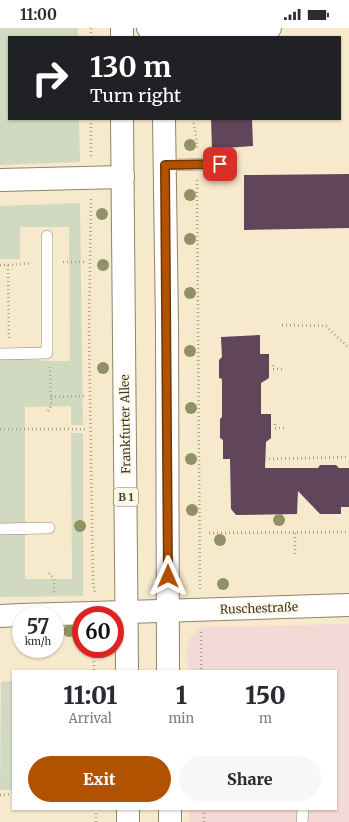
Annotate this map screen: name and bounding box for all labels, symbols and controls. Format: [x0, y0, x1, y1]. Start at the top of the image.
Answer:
text: 11:00 [20, 5, 57, 24]
text: 130 m [90, 49, 172, 85]
icon: right [24, 52, 76, 104]
text: Turn right [90, 84, 181, 107]
pin [203, 147, 237, 181]
icon: arrive [209, 153, 231, 175]
street label: Frankfurter Allee [117, 374, 133, 474]
road number: B 1 [114, 488, 138, 506]
position arrow [147, 555, 189, 597]
street label: Ruschestraße [220, 599, 298, 617]
speed limit sign: 60 [72, 606, 124, 658]
text: 57 [27, 614, 49, 639]
text: km/h [25, 635, 51, 648]
text: 11:01 [63, 680, 117, 711]
text: 1 [176, 680, 187, 711]
text: 150 [245, 680, 286, 711]
text: Arrival [68, 710, 112, 727]
text: min [168, 710, 194, 727]
text: m [259, 710, 272, 727]
button: Exit [28, 756, 171, 802]
button: Share [179, 756, 321, 802]

